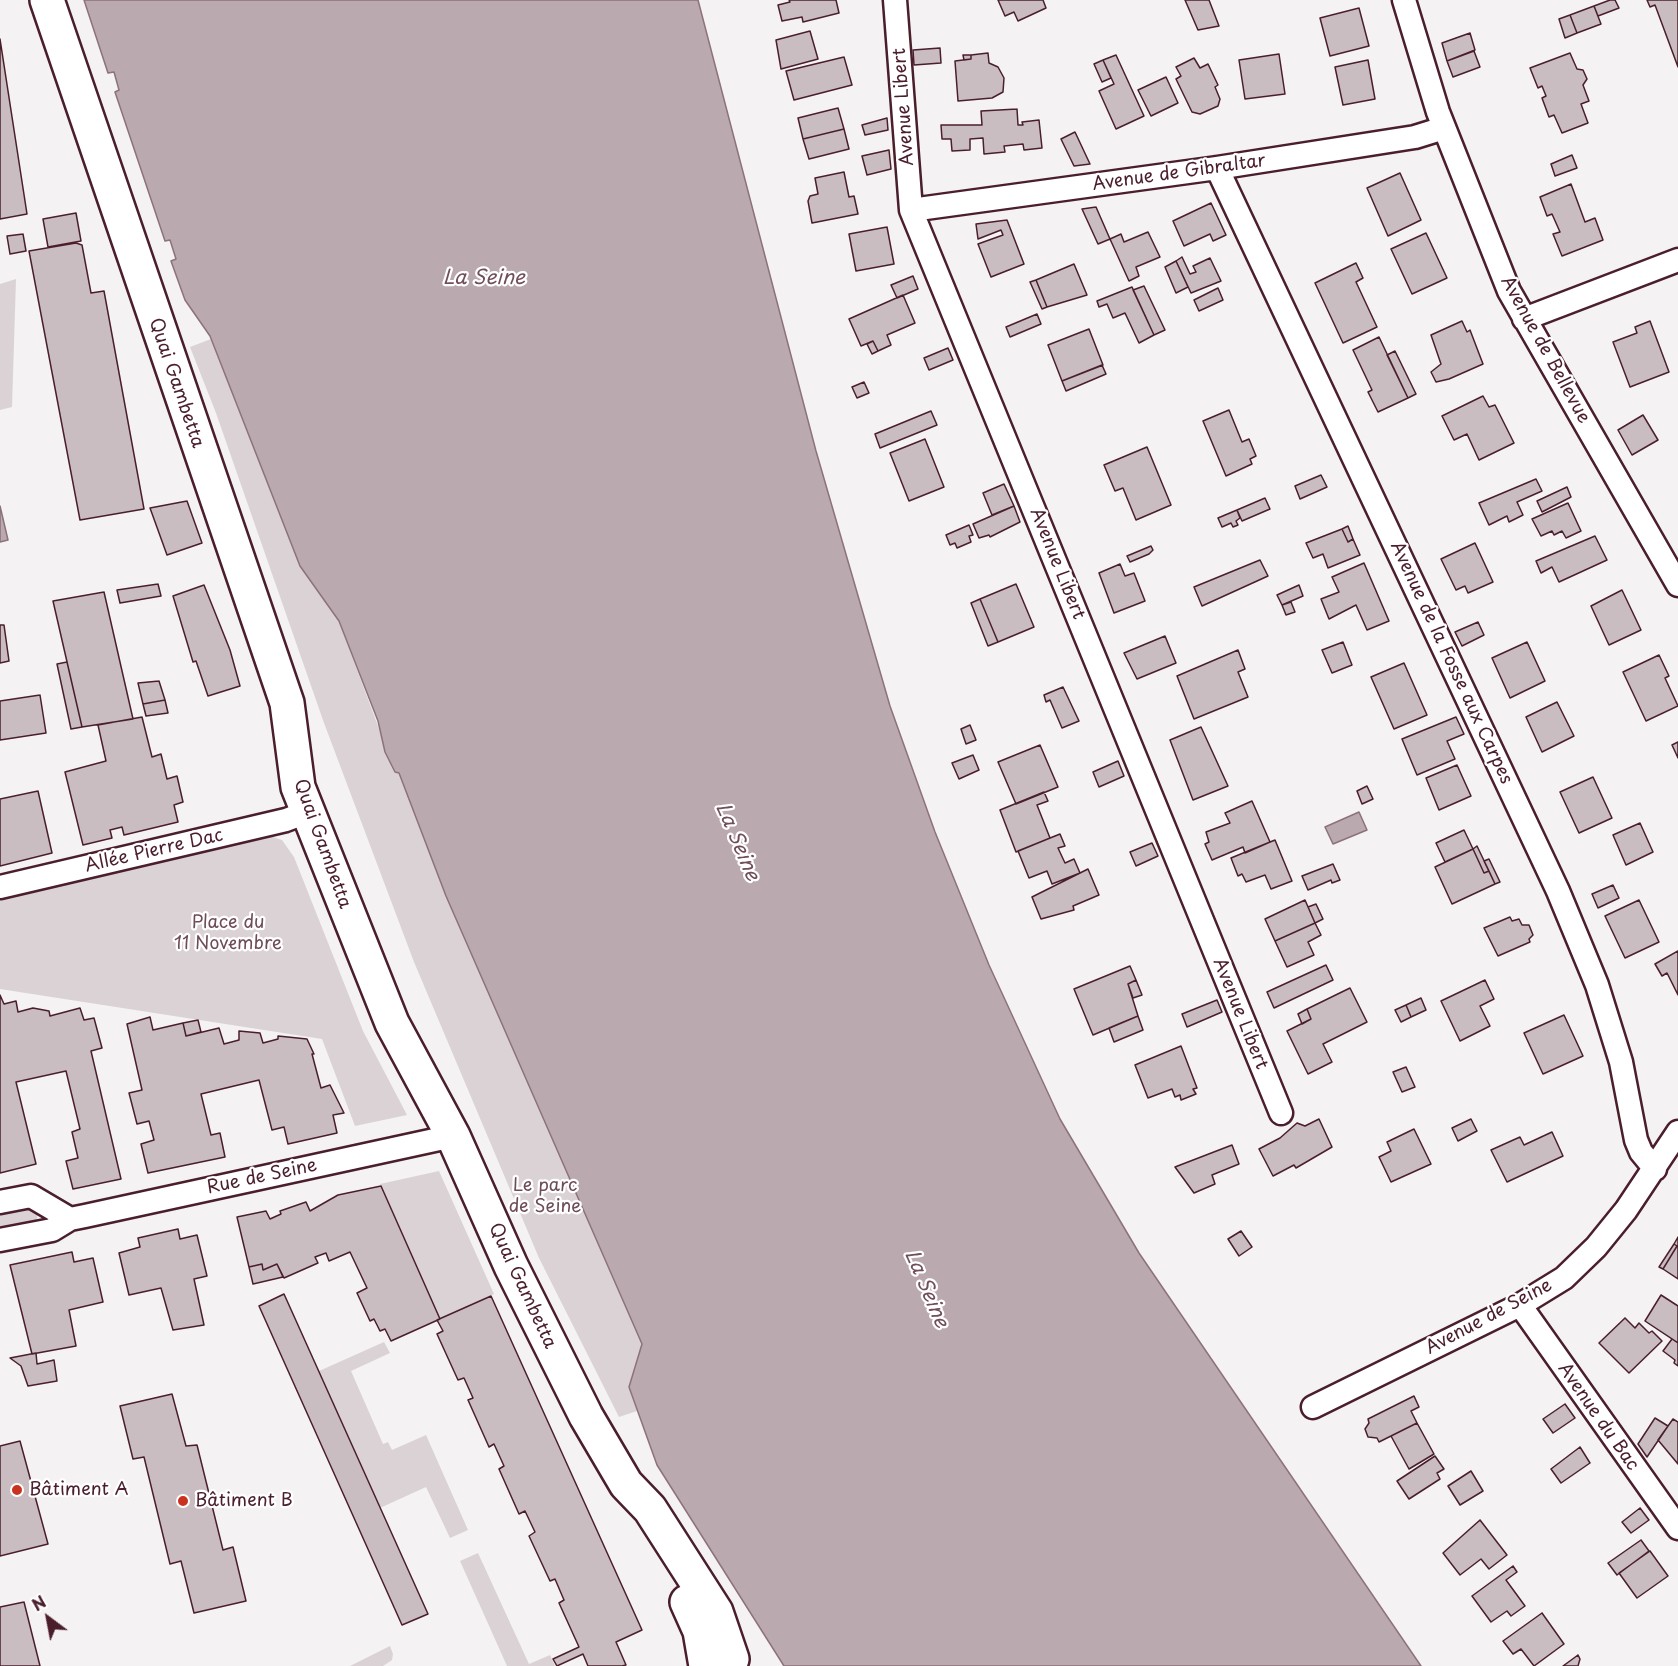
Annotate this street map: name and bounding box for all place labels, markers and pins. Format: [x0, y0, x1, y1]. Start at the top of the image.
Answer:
place label: Bâtiment A [29, 1479, 129, 1501]
marker: Bâtiment A [10, 1483, 24, 1497]
place label: Bâtiment B [195, 1490, 293, 1512]
marker: Bâtiment B [176, 1494, 190, 1508]

